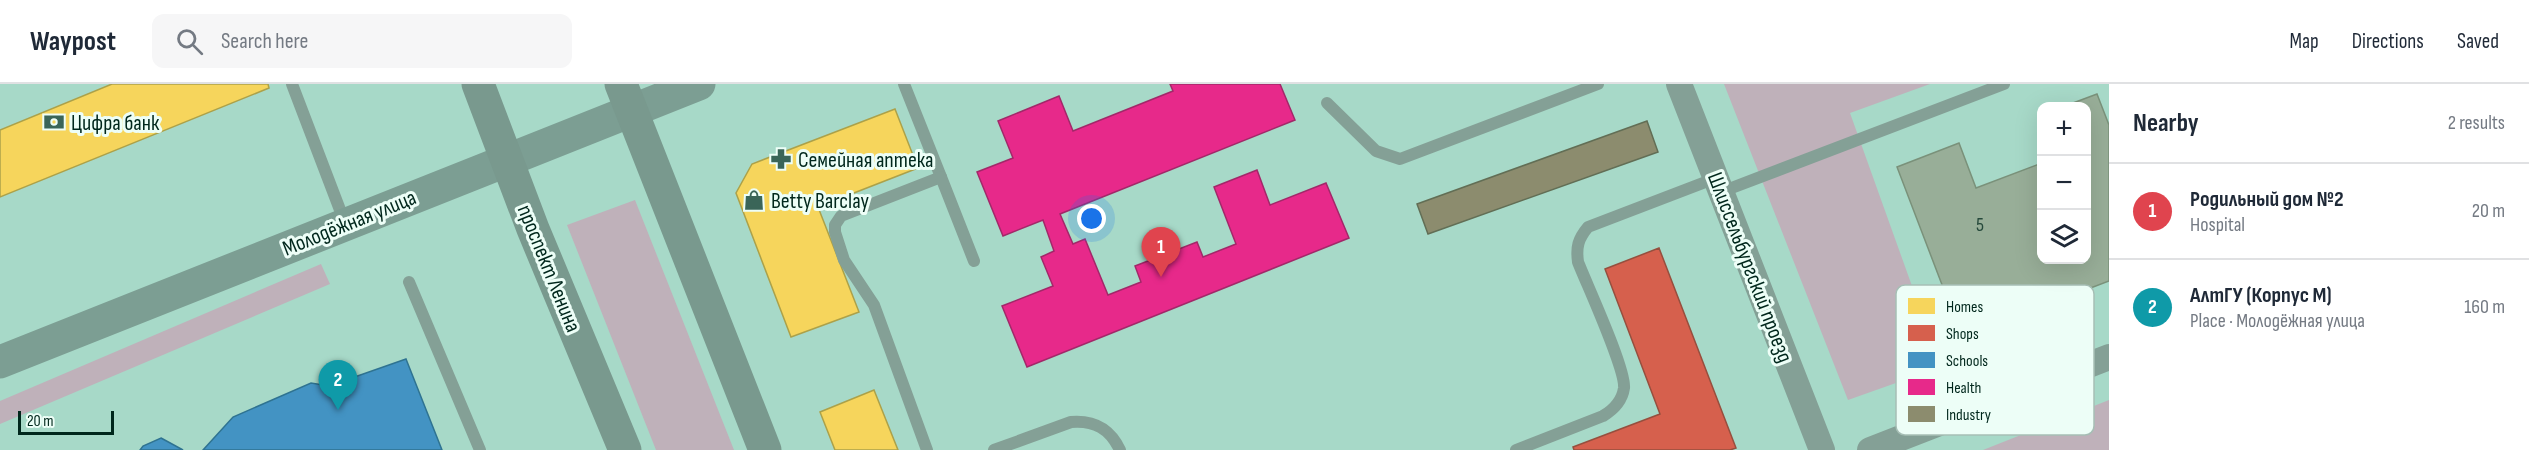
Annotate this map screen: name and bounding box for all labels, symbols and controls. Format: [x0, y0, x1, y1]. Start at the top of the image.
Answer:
search box [152, 14, 572, 68]
text: Waypost [30, 25, 116, 58]
icon: search [173, 25, 206, 58]
text: Search here [221, 28, 308, 55]
text: Map [2289, 29, 2319, 54]
text: Directions [2352, 29, 2424, 54]
text: Saved [2457, 29, 2499, 54]
map controls [2037, 102, 2091, 264]
button: + [2037, 102, 2091, 156]
text: Nearby [2133, 108, 2199, 139]
bank icon: Цифра банк [42, 110, 66, 134]
place label: Цифра банк [71, 110, 160, 137]
text: 2 results [2448, 111, 2505, 135]
pharmacy icon: Семейная аптека [769, 147, 793, 171]
place label: Семейная аптека [798, 147, 933, 174]
button: − [2037, 156, 2091, 210]
street label: Шлиссельбургский проезд [1701, 169, 1798, 366]
street label: Молодёжная улица [279, 184, 420, 262]
text: Родильный дом №2 [2190, 186, 2344, 213]
shop icon: Betty Barclay [742, 188, 766, 212]
place label: Betty Barclay [771, 188, 869, 215]
text: 1 [2149, 199, 2156, 223]
text: 20 m [2472, 199, 2505, 223]
street label: проспект Ленина [511, 201, 586, 336]
your location [1077, 204, 1106, 233]
button: layers [2037, 210, 2091, 264]
house number: 5 [1976, 213, 1984, 237]
text: Hospital [2190, 213, 2245, 237]
pin: 1 [1142, 228, 1180, 277]
text: АлтГУ (Корпус М) [2190, 282, 2332, 309]
legend [1896, 285, 2094, 435]
text: 2 [2148, 295, 2157, 319]
text: 160 m [2464, 295, 2505, 319]
text: Homes [1946, 298, 1983, 317]
text: Place · Молодёжная улица [2190, 309, 2365, 333]
text: Shops [1946, 325, 1979, 344]
text: Schools [1946, 352, 1988, 371]
pin: 2 [318, 360, 358, 410]
text: Health [1946, 379, 1981, 398]
text: Industry [1946, 406, 1991, 425]
scale bar [18, 408, 114, 436]
text: 20 m [27, 412, 54, 431]

